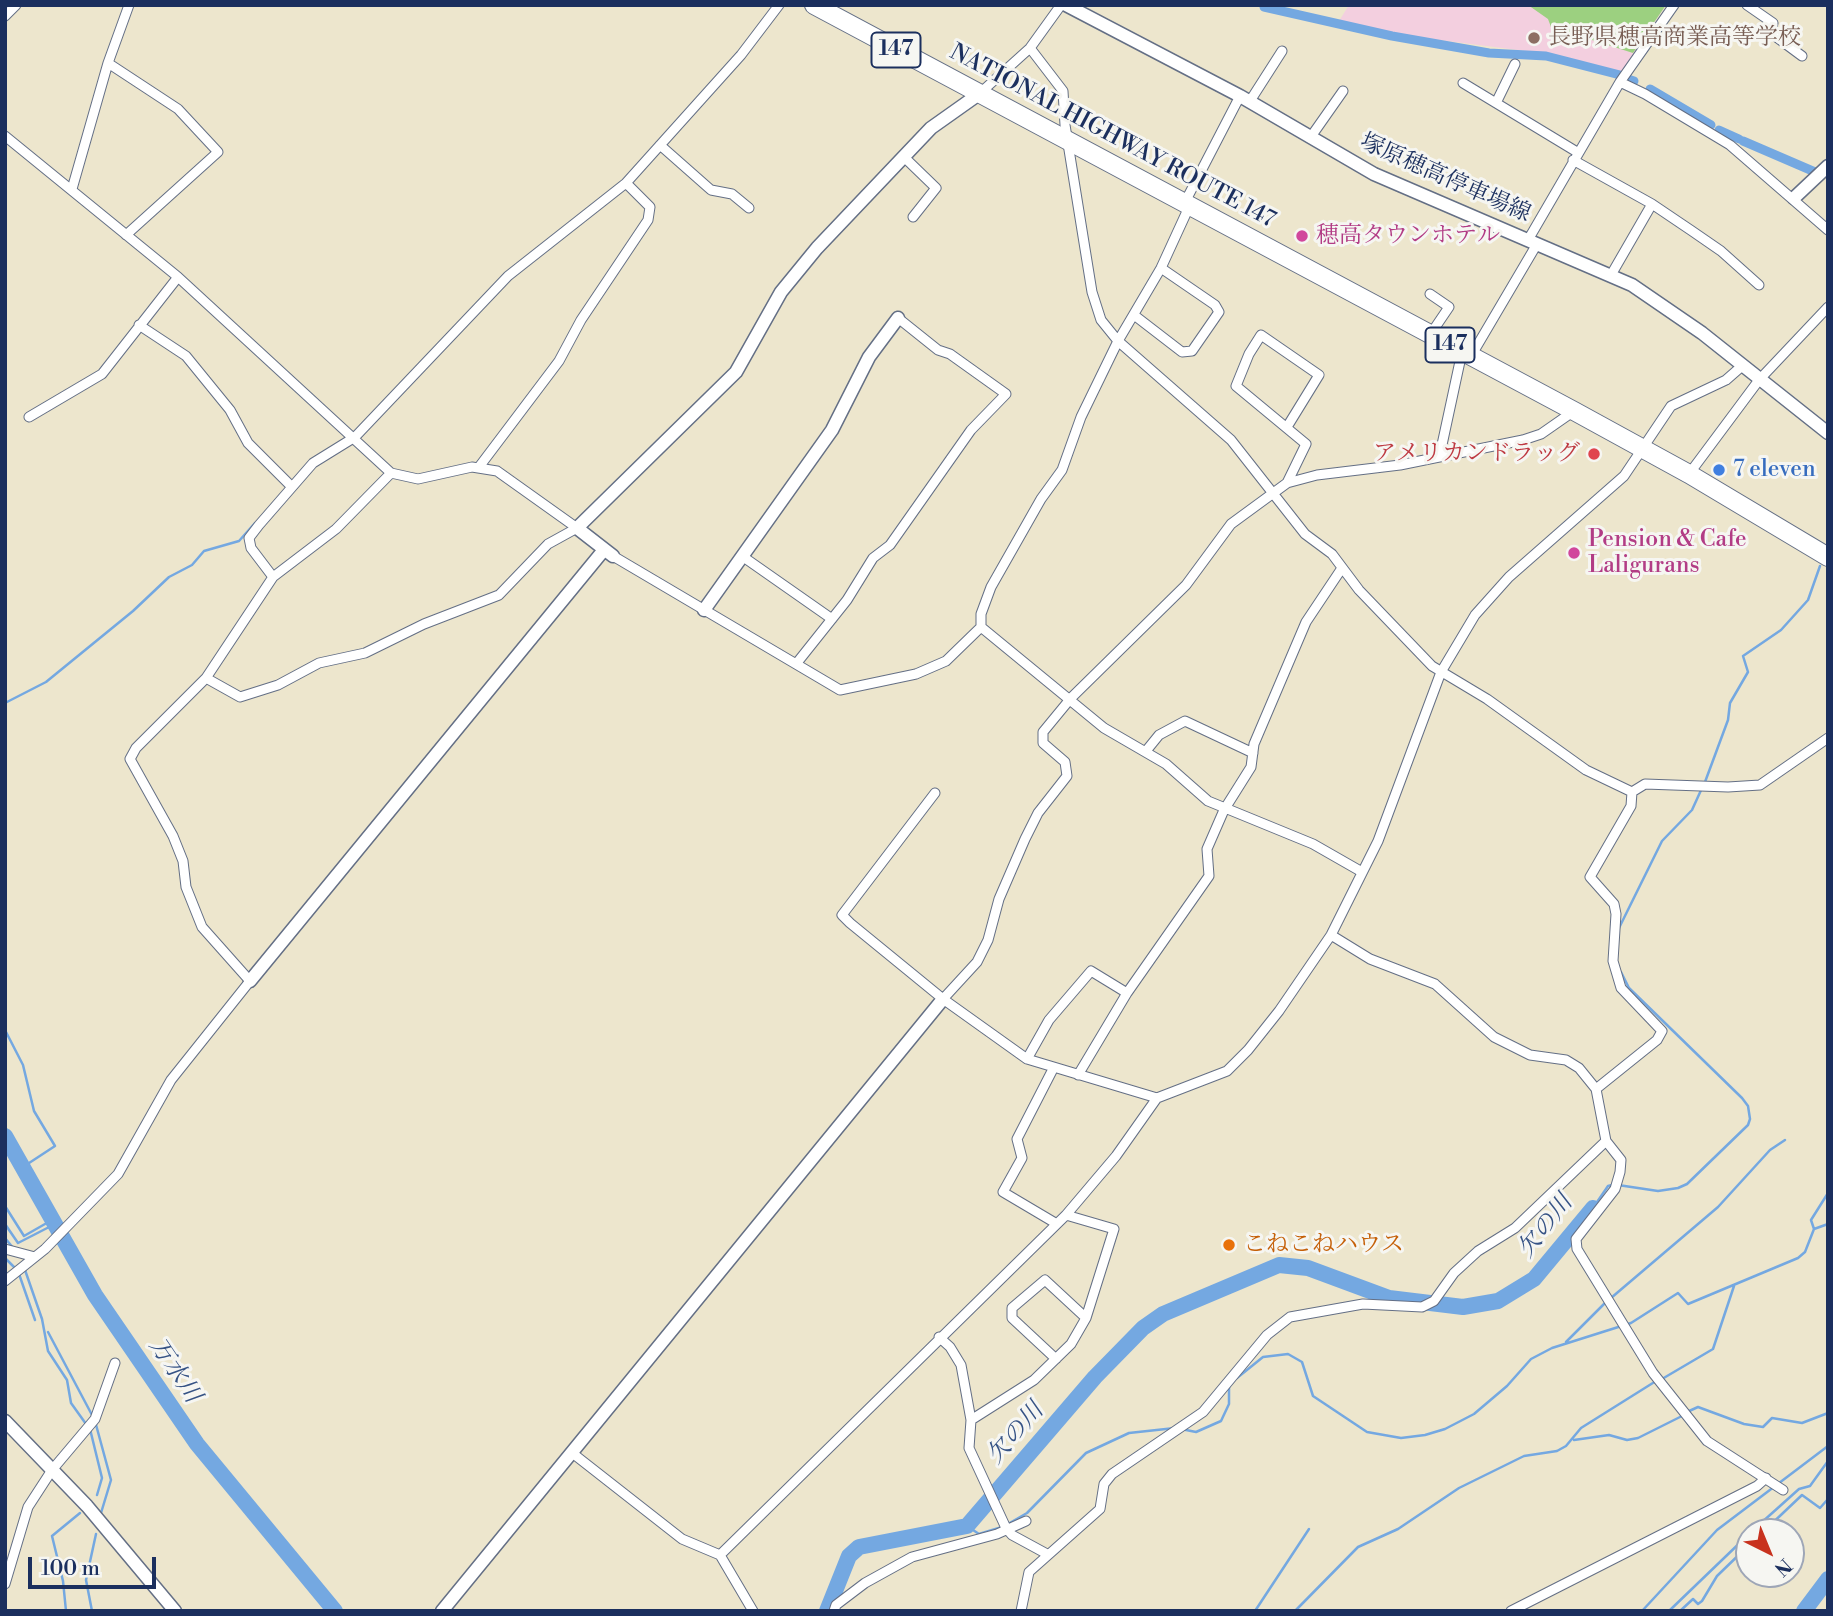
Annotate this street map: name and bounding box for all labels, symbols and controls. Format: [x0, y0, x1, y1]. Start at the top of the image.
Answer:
place label: 長野県穂高商業高等学校 [1548, 24, 1801, 52]
marker: 長野県穂高商業高等学校 [1526, 30, 1542, 46]
road number: 147 [872, 32, 920, 68]
street label: NATIONAL HIGHWAY ROUTE 147 [945, 39, 1279, 235]
street label: 塚原穂高停車場線 [1355, 129, 1535, 229]
place label: 穂高タウンホテル [1316, 222, 1500, 250]
marker: 穂高タウンホテル [1294, 228, 1310, 244]
road number: 147 [1426, 328, 1474, 362]
place label: アメリカンドラッグ [1373, 440, 1580, 468]
marker: アメリカンドラッグ [1586, 446, 1602, 462]
place label: 7 eleven [1733, 456, 1816, 484]
marker: 7 eleven [1711, 462, 1727, 478]
place label: Pension & Cafe Laligurans [1588, 526, 1747, 580]
marker: Pension & Cafe Laligurans [1566, 545, 1582, 561]
water label: 欠の川 [1512, 1190, 1580, 1264]
place label: こねこねハウス [1243, 1231, 1404, 1259]
marker: こねこねハウス [1221, 1237, 1237, 1253]
water label: 万水川 [142, 1333, 206, 1409]
water label: 欠の川 [982, 1397, 1050, 1471]
north arrow [1735, 1518, 1805, 1588]
scale bar [32, 1542, 159, 1586]
text: N [1769, 1553, 1797, 1581]
text: 100 m [41, 1556, 100, 1582]

